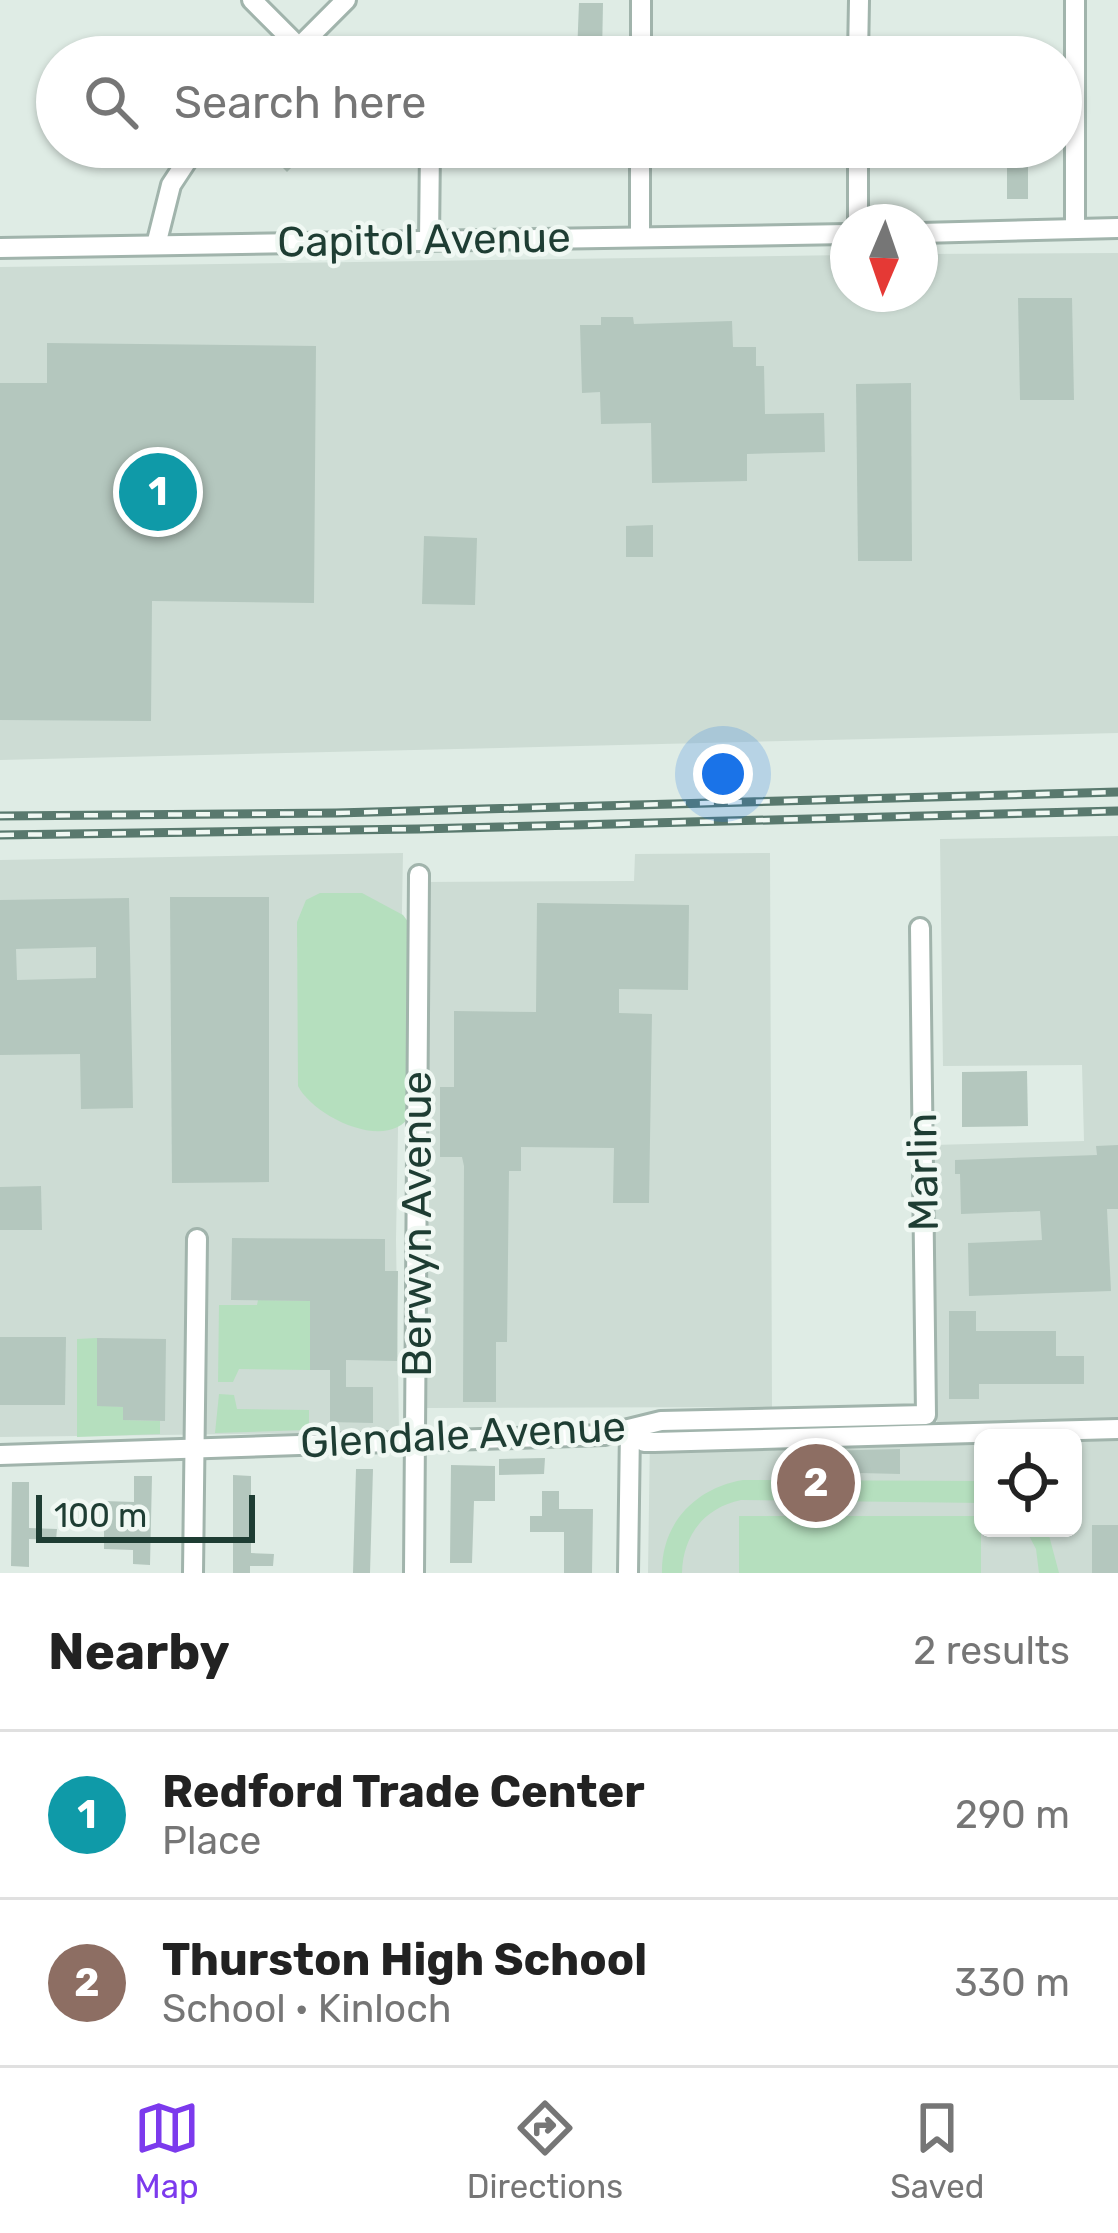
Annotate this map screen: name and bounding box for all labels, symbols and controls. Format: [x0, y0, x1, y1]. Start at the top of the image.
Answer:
search box [36, 36, 1082, 168]
icon: search [78, 69, 144, 135]
text: Search here [174, 76, 426, 129]
north arrow [830, 204, 938, 312]
street label: Capitol Avenue [277, 212, 571, 268]
pin: 1 [119, 447, 197, 537]
your location [693, 744, 753, 804]
street label: Berwyn Avenue [392, 1071, 442, 1377]
street label: Marlin [897, 1112, 949, 1232]
street label: Glendale Avenue [299, 1402, 627, 1468]
map controls [974, 1429, 1082, 1537]
button: locate [974, 1429, 1082, 1537]
pin: 2 [777, 1438, 855, 1528]
scale bar [36, 1489, 255, 1542]
text: 100 m [54, 1496, 147, 1535]
text: Nearby [48, 1621, 230, 1682]
text: 2 results [913, 1628, 1070, 1674]
text: Redford Trade Center [162, 1765, 645, 1818]
text: 1 [77, 1792, 97, 1838]
text: 290 m [955, 1792, 1070, 1838]
text: Place [162, 1818, 261, 1864]
text: Thurston High School [162, 1933, 647, 1986]
text: 2 [74, 1960, 100, 2006]
text: 330 m [954, 1960, 1070, 2006]
text: School · Kinloch [162, 1986, 451, 2032]
tab: Map [134, 2095, 200, 2206]
tab: Directions [467, 2095, 623, 2206]
tab: Saved [890, 2095, 984, 2206]

